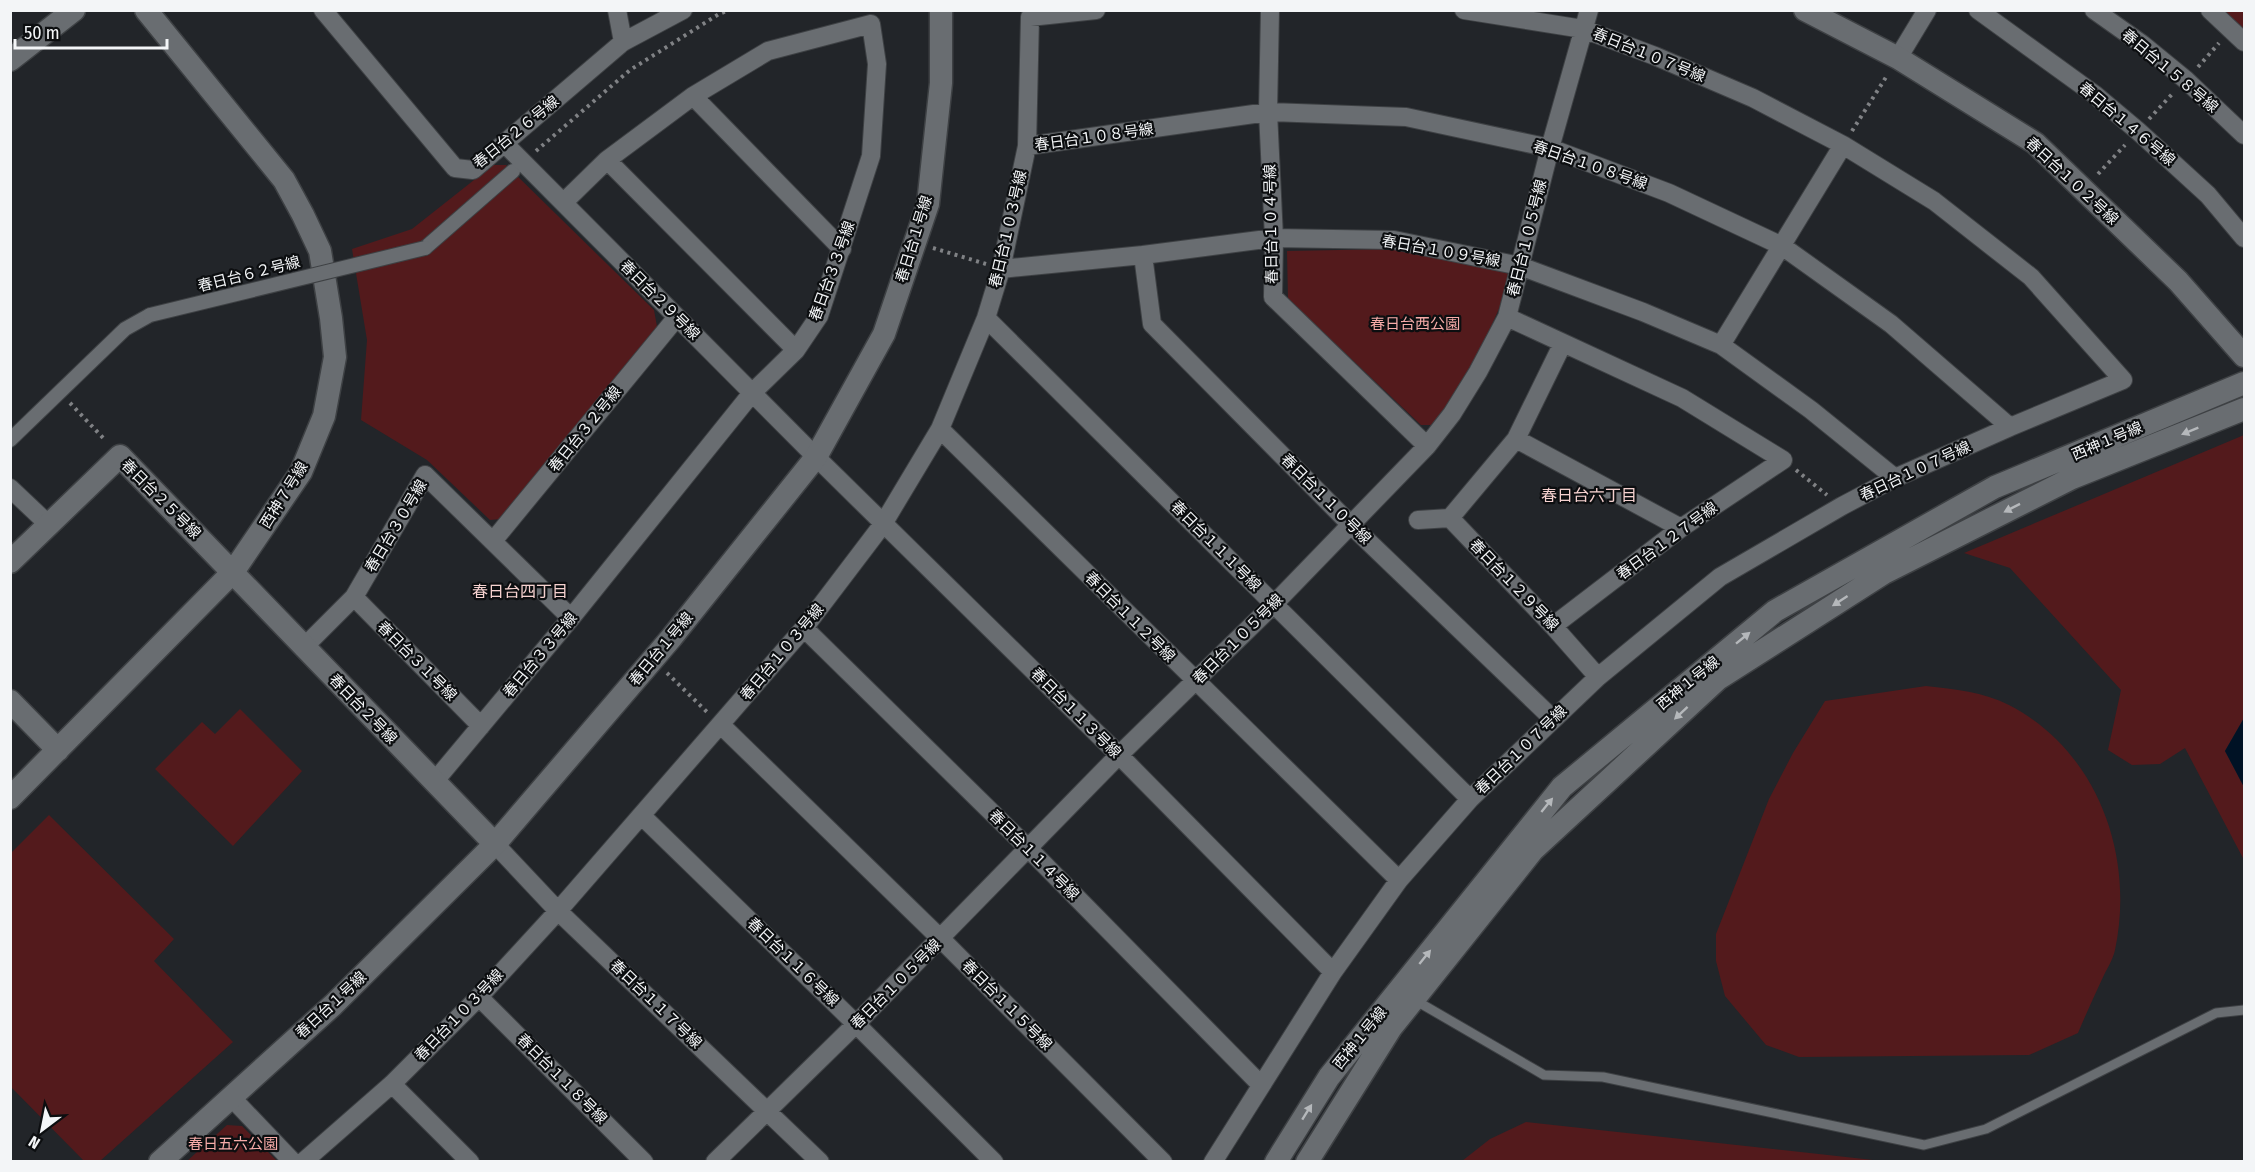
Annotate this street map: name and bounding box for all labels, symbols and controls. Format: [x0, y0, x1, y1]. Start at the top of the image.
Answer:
scale bar [15, 12, 166, 50]
text: 50 m [24, 22, 60, 44]
street label: 春日台１０７号線 [1590, 24, 1708, 86]
street label: 春日台１５８号線 [2118, 26, 2222, 116]
street label: 春日台１４６号線 [2075, 79, 2179, 169]
street label: 春日台２６号線 [470, 92, 562, 172]
street label: 春日台１０８号線 [1033, 120, 1155, 154]
street label: 春日台１０２号線 [2022, 133, 2122, 229]
street label: 春日台１０８号線 [1530, 137, 1650, 193]
street label: 春日台１０４号線 [1261, 164, 1281, 284]
street label: 春日台１０３号線 [986, 169, 1030, 289]
street label: 春日台１０５号線 [1504, 178, 1550, 298]
street label: 春日台１号線 [892, 193, 936, 285]
street label: 春日台３３号線 [806, 219, 858, 323]
street label: 春日台１０９号線 [1380, 232, 1502, 270]
street label: 春日台６２号線 [196, 253, 302, 295]
street label: 春日台２９号線 [617, 257, 703, 343]
park label: 春日台西公園 [1370, 315, 1460, 333]
street label: 春日台３２号線 [545, 383, 625, 475]
street label: 西神１号線 [2069, 418, 2145, 464]
one-way arrow [2181, 427, 2199, 436]
street label: 春日台１０７号線 [1857, 437, 1973, 505]
street label: 春日台１１０号線 [1277, 450, 1375, 548]
street label: 春日台２５号線 [118, 456, 204, 542]
street label: 西神７号線 [256, 458, 312, 532]
street label: 春日台３０号線 [361, 476, 431, 576]
district label: 春日台六丁目 [1541, 486, 1637, 505]
street label: 春日台１１１号線 [1167, 497, 1265, 595]
street label: 春日台１２７号線 [1613, 498, 1721, 584]
one-way arrow [2003, 504, 2020, 513]
street label: 春日台１２９号線 [1466, 536, 1562, 634]
street label: 春日台１１２号線 [1081, 568, 1179, 666]
district label: 春日台四丁目 [472, 582, 568, 601]
street label: 春日台１０５号線 [1189, 590, 1287, 688]
one-way arrow [1832, 595, 1848, 606]
street label: 春日台１０３号線 [737, 600, 827, 704]
street label: 春日台３３号線 [499, 609, 581, 701]
street label: 春日台１号線 [625, 609, 697, 689]
street label: 春日台３１号線 [374, 618, 460, 704]
one-way arrow [1735, 631, 1751, 644]
street label: 西神１号線 [1653, 652, 1723, 714]
street label: 春日台１１３号線 [1027, 664, 1125, 762]
street label: 春日台２号線 [325, 670, 401, 748]
street label: 春日台１０７号線 [1472, 702, 1570, 798]
one-way arrow [1674, 706, 1689, 720]
one-way arrow [1541, 797, 1554, 813]
street label: 春日台１１４号線 [985, 806, 1083, 904]
street label: 春日台１１６号線 [744, 914, 842, 1010]
street label: 春日台１０５号線 [847, 935, 945, 1033]
one-way arrow [1418, 950, 1431, 965]
street label: 春日台１１７号線 [607, 956, 705, 1052]
street label: 春日台１１５号線 [958, 956, 1056, 1054]
street label: 春日台１０３号線 [411, 966, 507, 1064]
street label: 春日台１号線 [292, 968, 370, 1042]
street label: 西神１号線 [1329, 1003, 1391, 1073]
street label: 春日台１１８号線 [513, 1030, 611, 1128]
north arrow [12, 1100, 72, 1160]
one-way arrow [1301, 1104, 1312, 1120]
text: N [25, 1132, 43, 1153]
park label: 春日五六公園 [188, 1135, 278, 1153]

